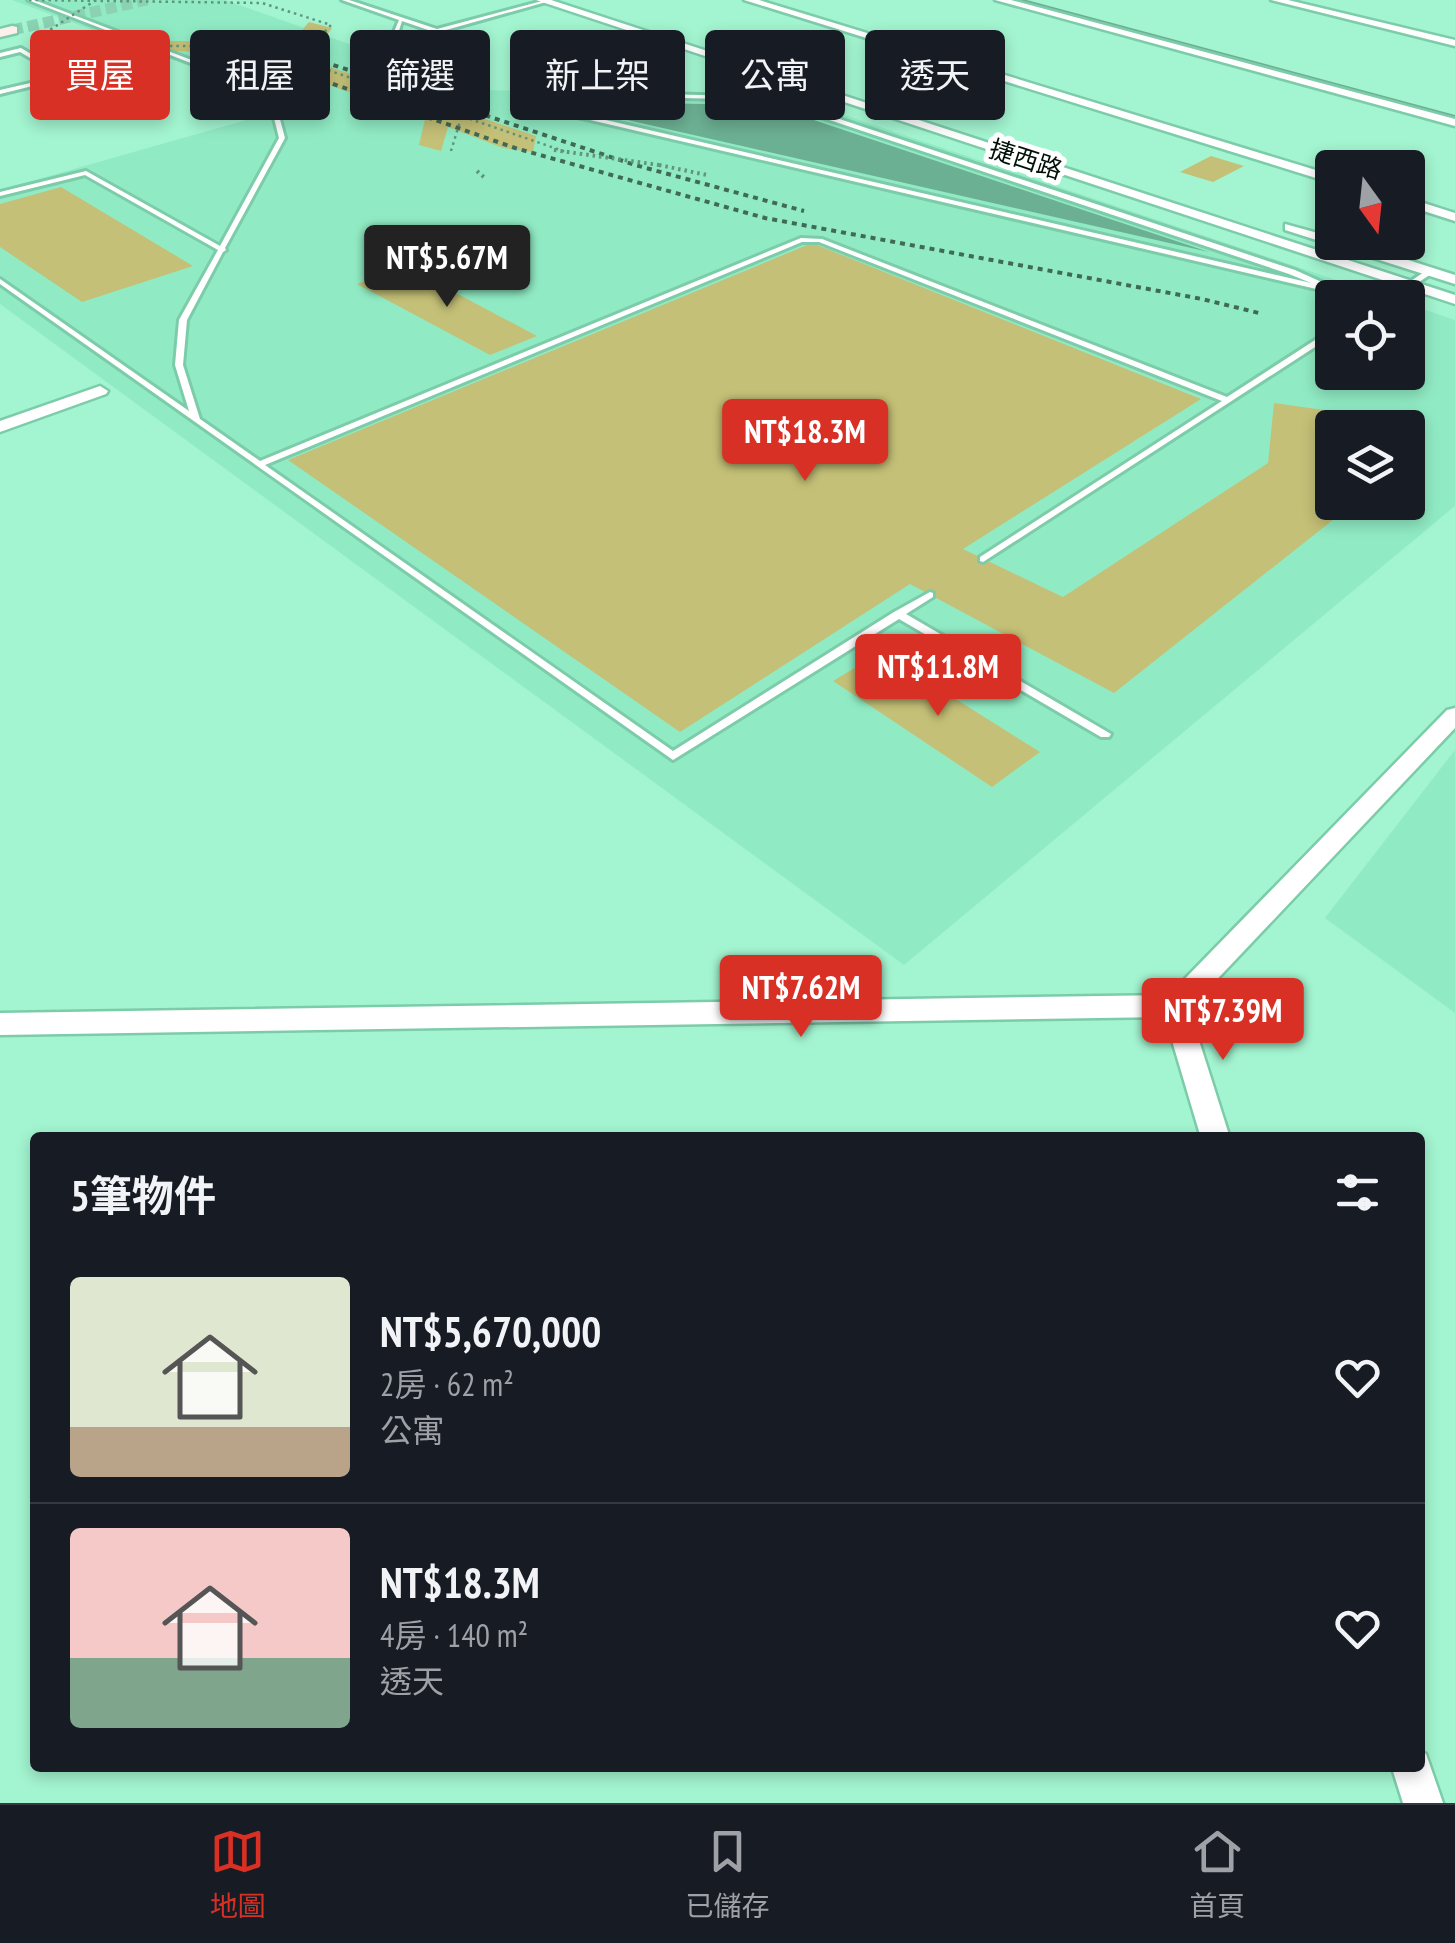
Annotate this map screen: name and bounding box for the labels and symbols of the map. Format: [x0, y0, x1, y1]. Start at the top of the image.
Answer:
street label: 捷西路 [985, 132, 1067, 186]
north arrow [1315, 150, 1425, 260]
pin: NT$5.67M [344, 225, 550, 310]
pin: NT$18.3M [702, 399, 908, 484]
pin: NT$11.8M [835, 634, 1041, 719]
pin: NT$7.62M [698, 955, 904, 1040]
pin: NT$7.39M [1120, 978, 1326, 1063]

